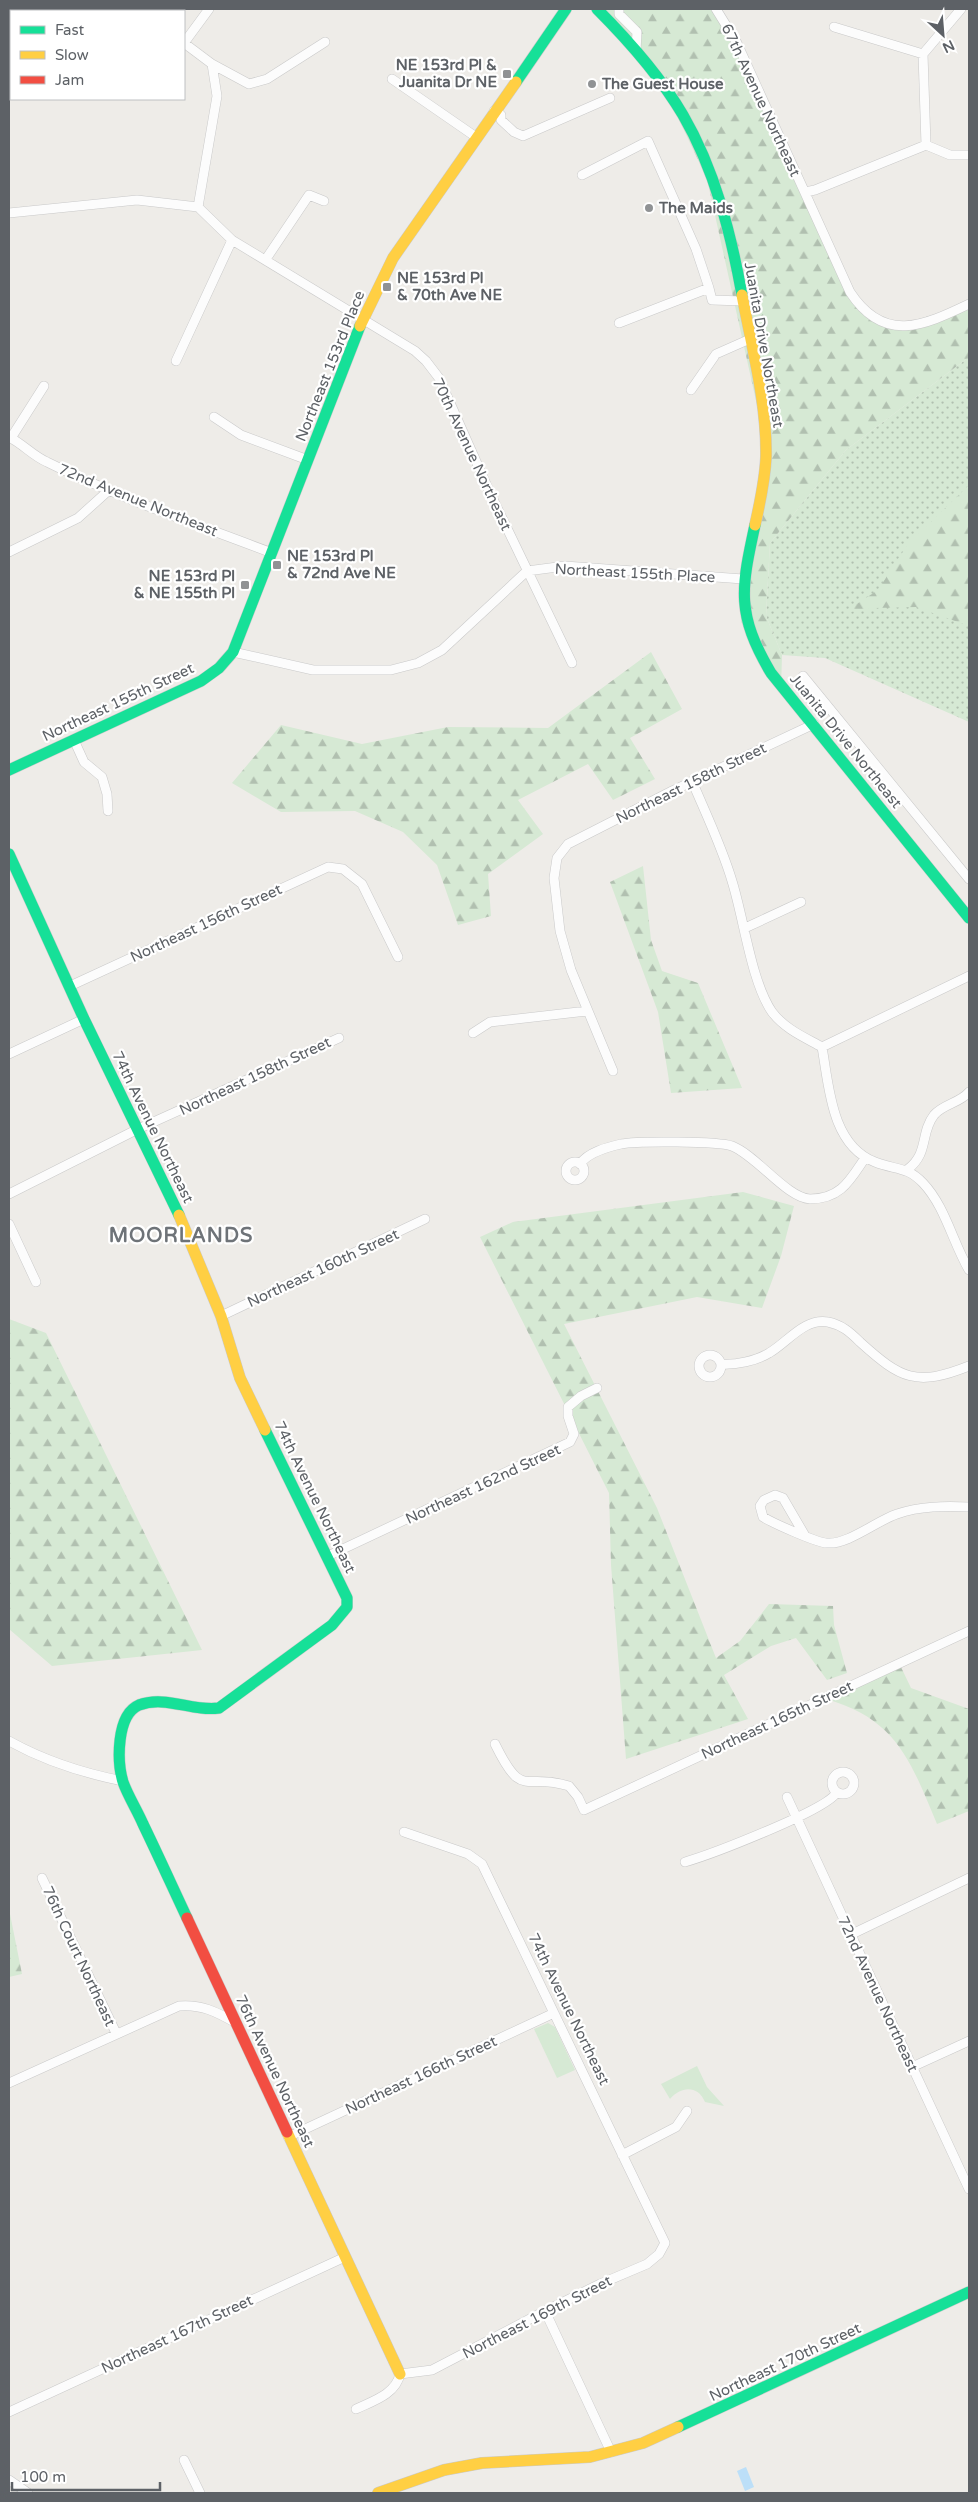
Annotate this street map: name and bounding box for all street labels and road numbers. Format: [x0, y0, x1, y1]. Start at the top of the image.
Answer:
street label: 67th Avenue Northeast [718, 21, 804, 180]
street label: Juanita Drive Northeast [741, 261, 787, 429]
street label: Northeast 153rd Place [292, 288, 368, 444]
street label: 70th Avenue Northeast [429, 375, 515, 534]
street label: 72nd Avenue Northeast [56, 460, 221, 540]
street label: Northeast 155th Place [554, 560, 716, 586]
street label: Northeast 155th Street [39, 659, 197, 745]
street label: Juanita Drive Northeast [786, 670, 906, 812]
street label: Northeast 158th Street [613, 739, 769, 827]
street label: Northeast 156th Street [127, 880, 285, 966]
street label: Northeast 158th Street [176, 1033, 334, 1119]
street label: 74th Avenue Northeast [108, 1048, 198, 1206]
street label: Northeast 160th Street [244, 1225, 402, 1311]
street label: 74th Avenue Northeast [270, 1418, 360, 1576]
street label: Northeast 162nd Street [403, 1440, 564, 1528]
street label: Northeast 165th Street [698, 1677, 856, 1763]
street label: 76th Court Northeast [39, 1883, 120, 2029]
street label: 72nd Avenue Northeast [834, 1913, 922, 2075]
street label: 74th Avenue Northeast [524, 1930, 614, 2088]
street label: 76th Avenue Northeast [232, 1992, 318, 2151]
street label: Northeast 166th Street [342, 2032, 500, 2118]
street label: Northeast 169th Street [459, 2271, 615, 2363]
street label: Northeast 167th Street [98, 2291, 256, 2377]
street label: Northeast 170th Street [706, 2319, 864, 2405]

